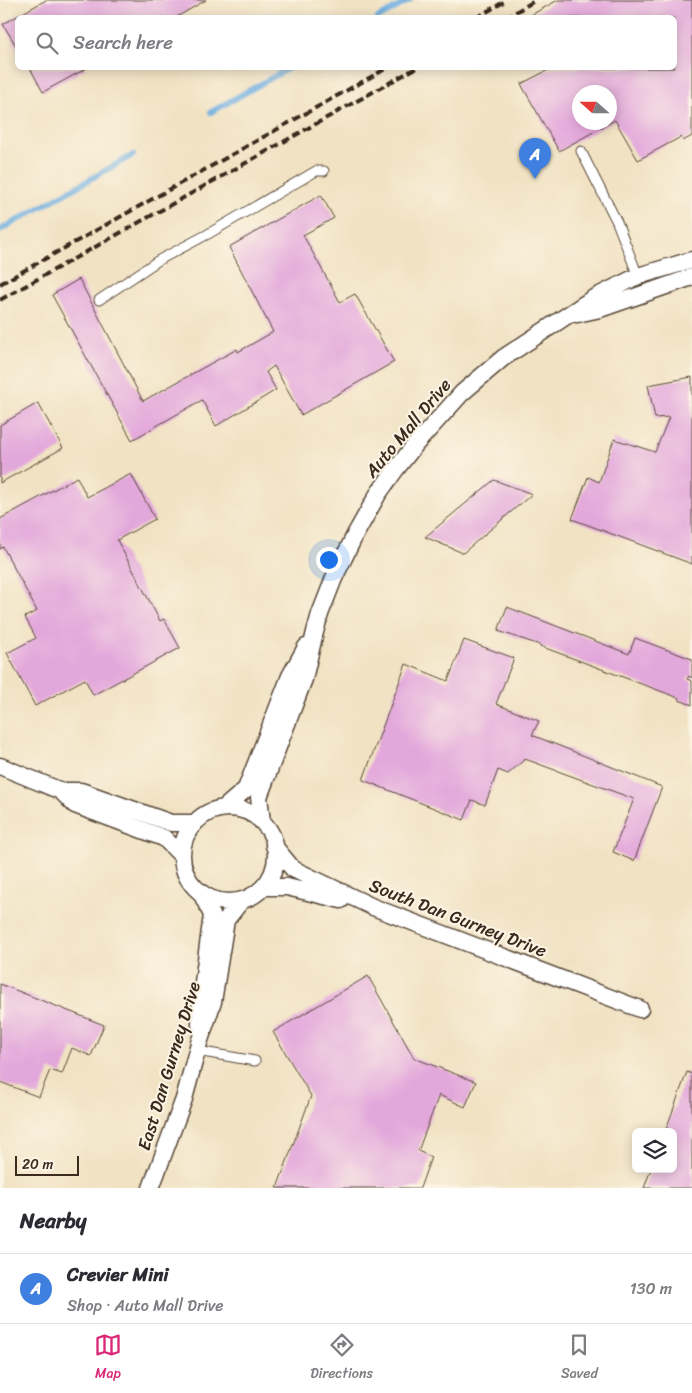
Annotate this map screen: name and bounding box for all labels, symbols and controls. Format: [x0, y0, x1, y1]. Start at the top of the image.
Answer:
search box [15, 15, 677, 70]
text: Search here [73, 26, 173, 59]
icon: search [33, 29, 61, 57]
north arrow [572, 85, 617, 130]
pin: A [519, 138, 551, 179]
street label: Auto Mall Drive [356, 371, 460, 486]
your location [316, 547, 342, 573]
street label: South Dan Gurney Drive [364, 869, 552, 967]
street label: East Dan Gurney Drive [128, 977, 210, 1155]
map controls [632, 1128, 677, 1173]
button: layers [632, 1128, 677, 1173]
text: 20 m [22, 1152, 53, 1177]
scale bar [15, 1153, 79, 1176]
text: Nearby [20, 1202, 86, 1240]
text: Crevier Mini [67, 1258, 169, 1291]
text: A [31, 1274, 41, 1303]
text: 130 m [630, 1274, 672, 1303]
text: Shop · Auto Mall Drive [67, 1291, 224, 1320]
tab: Map [94, 1331, 122, 1386]
tab: Directions [310, 1331, 373, 1386]
tab: Saved [561, 1331, 598, 1386]

